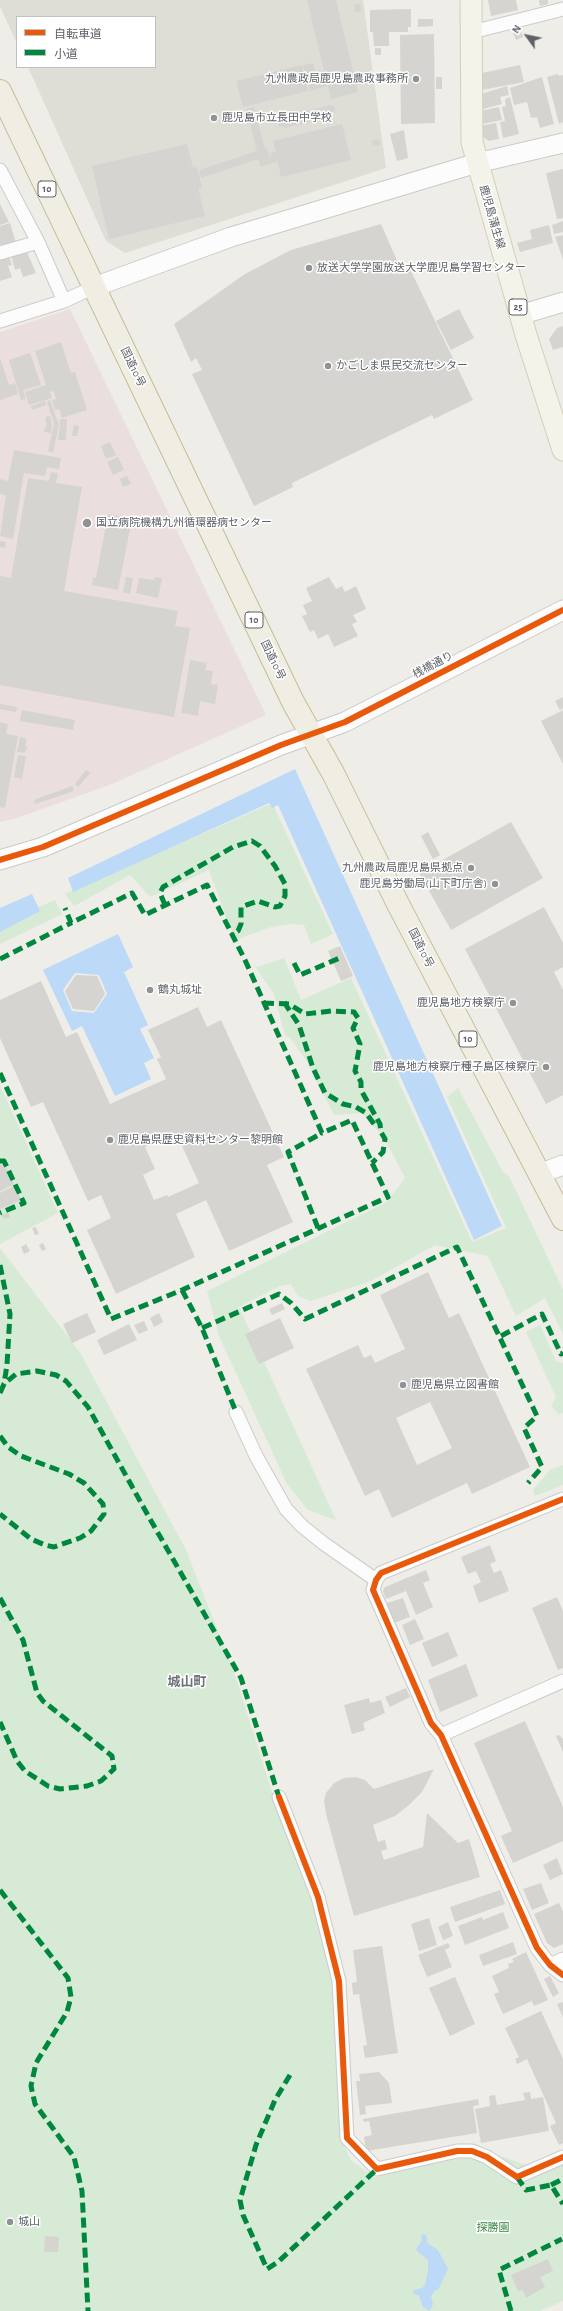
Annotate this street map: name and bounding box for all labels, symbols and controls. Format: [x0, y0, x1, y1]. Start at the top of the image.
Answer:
legend [16, 16, 156, 68]
north arrow [507, 16, 547, 56]
text: N [510, 23, 523, 35]
text: 自転車道 [54, 28, 102, 40]
text: 小道 [54, 48, 78, 60]
place label: 九州農政局鹿児島農政事務所 [265, 72, 408, 86]
marker: 九州農政局鹿児島農政事務所 [411, 74, 421, 84]
place label: 鹿児島市立長田中学校 [222, 111, 332, 125]
marker: 鹿児島市立長田中学校 [209, 113, 219, 123]
road number: 10 [38, 181, 56, 197]
street label: 鹿児島蒲生線 [477, 183, 507, 251]
place label: 放送大学学園放送大学鹿児島学習センター [317, 261, 526, 275]
marker: 放送大学学園放送大学鹿児島学習センター [304, 263, 314, 273]
road number: 25 [509, 299, 527, 315]
street label: 国道10号 [118, 345, 148, 389]
place label: かごしま県民交流センター [336, 359, 468, 373]
marker: かごしま県民交流センター [323, 361, 333, 371]
place label: 国立病院機構九州循環器病センター [96, 516, 272, 530]
marker: 国立病院機構九州循環器病センター [81, 517, 93, 529]
road number: 10 [245, 612, 263, 628]
street label: 国道10号 [258, 638, 288, 682]
street label: 桟橋通り [410, 649, 456, 681]
place label: 九州農政局鹿児島県拠点 [342, 861, 463, 875]
marker: 九州農政局鹿児島県拠点 [466, 863, 476, 873]
place label: 鹿児島労働局(山下町庁舎) [359, 877, 487, 891]
marker: 鹿児島労働局(山下町庁舎) [490, 879, 500, 889]
street label: 国道10号 [405, 926, 437, 970]
place label: 鶴丸城址 [158, 983, 202, 997]
marker: 鶴丸城址 [145, 985, 155, 995]
place label: 鹿児島地方検察庁 [417, 996, 505, 1010]
marker: 鹿児島地方検察庁 [508, 998, 518, 1008]
road number: 10 [459, 1031, 477, 1047]
place label: 鹿児島地方検察庁種子島区検察庁 [373, 1060, 538, 1074]
marker: 鹿児島地方検察庁種子島区検察庁 [541, 1062, 551, 1072]
place label: 鹿児島県歴史資料センター黎明館 [118, 1133, 283, 1147]
marker: 鹿児島県歴史資料センター黎明館 [105, 1135, 115, 1145]
place label: 鹿児島県立図書館 [411, 1378, 499, 1392]
marker: 鹿児島県立図書館 [398, 1380, 408, 1390]
district label: 城山町 [168, 1674, 206, 1690]
place label: 城山 [18, 2215, 40, 2229]
marker: 城山 [5, 2217, 15, 2227]
park label: 探勝園 [477, 2221, 509, 2235]

